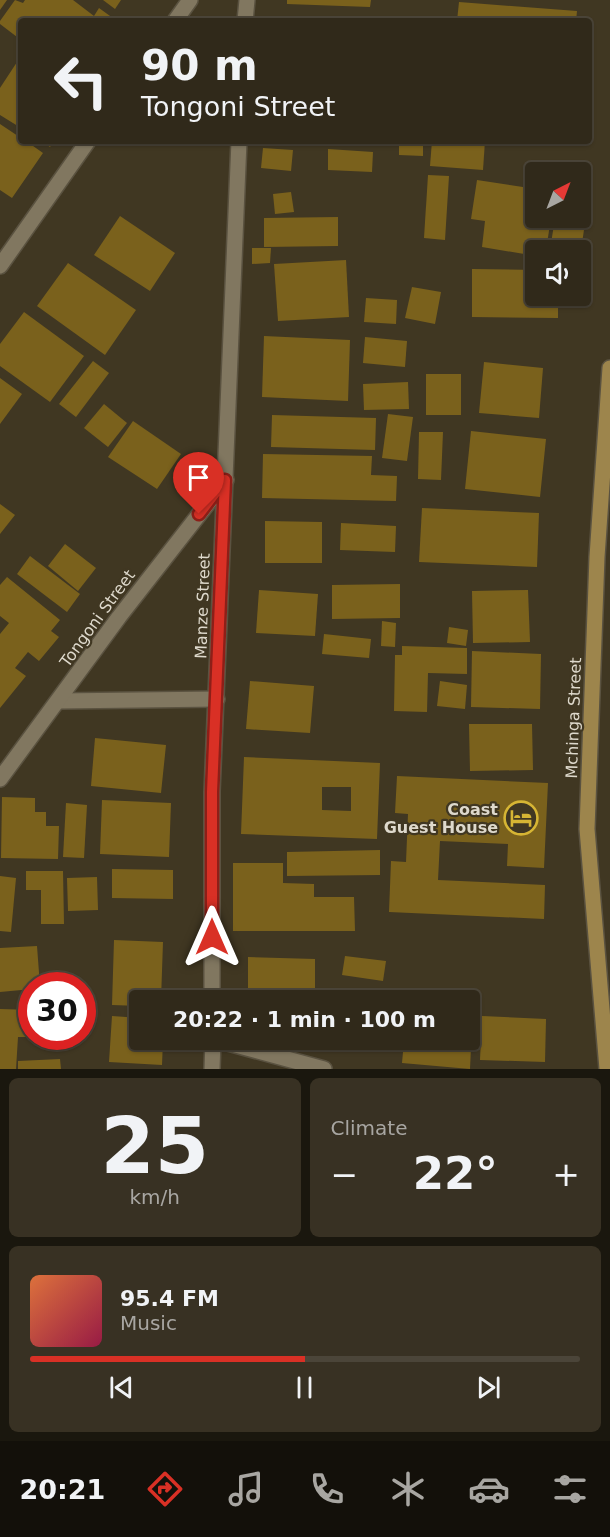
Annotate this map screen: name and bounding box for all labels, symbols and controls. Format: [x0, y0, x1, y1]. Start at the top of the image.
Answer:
text: 90 m [141, 41, 258, 90]
icon: left [42, 42, 120, 120]
text: Tongoni Street [141, 91, 335, 122]
north arrow [525, 162, 591, 228]
map controls [525, 162, 591, 306]
button: sound [525, 240, 591, 306]
pin [173, 452, 224, 514]
icon: arrive [182, 461, 215, 494]
street label: Manze Street [191, 553, 214, 659]
street label: Tongoni Street [55, 566, 139, 671]
street label: Mchinga Street [562, 657, 585, 779]
place label: Coast Guest House [384, 800, 498, 837]
hotel icon: Coast Guest House [503, 800, 539, 836]
position arrow [180, 905, 244, 969]
speed limit sign: 30 [18, 972, 96, 1050]
text: 20:22 · 1 min · 100 m [173, 1007, 436, 1032]
text: 25 [100, 1101, 209, 1191]
text: Climate [331, 1116, 407, 1140]
text: 22° [413, 1147, 498, 1200]
text: − [331, 1155, 358, 1194]
text: + [552, 1155, 580, 1194]
text: km/h [130, 1185, 180, 1209]
text: 95.4 FM [120, 1286, 219, 1311]
text: Music [120, 1311, 177, 1335]
icon: previous [105, 1371, 138, 1404]
icon: pause [288, 1371, 321, 1404]
icon: next [472, 1371, 505, 1404]
icon: directions [144, 1468, 186, 1510]
icon: music [225, 1468, 267, 1510]
icon: phone [306, 1468, 348, 1510]
icon: climate [387, 1468, 429, 1510]
icon: car [468, 1468, 510, 1510]
icon: filters [549, 1468, 591, 1510]
text: 20:21 [19, 1474, 105, 1505]

